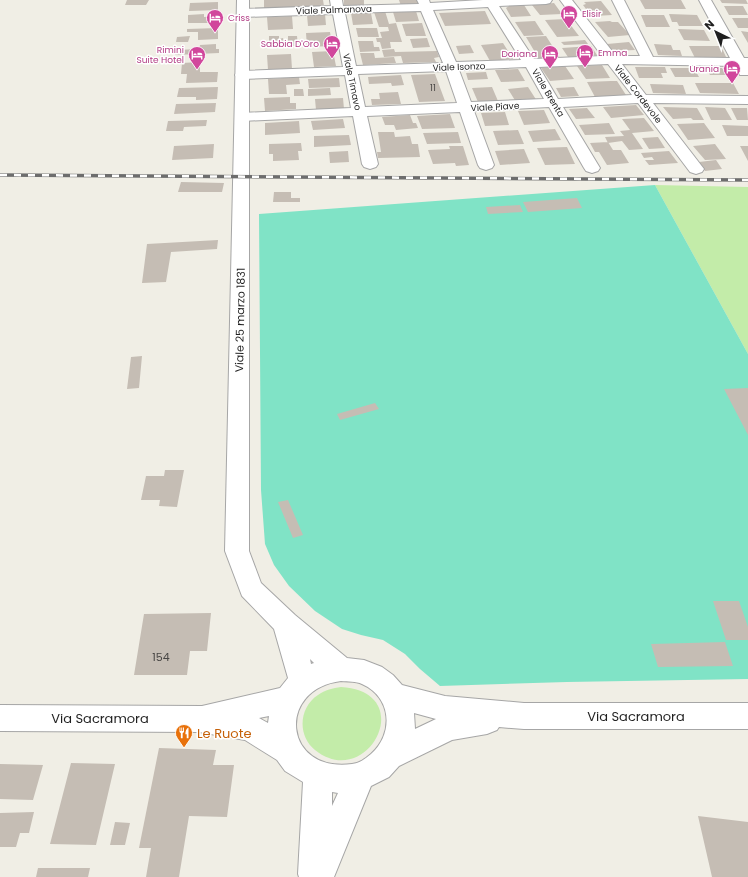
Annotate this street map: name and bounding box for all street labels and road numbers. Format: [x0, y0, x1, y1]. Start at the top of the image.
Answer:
street label: Viale Palmanova [296, 3, 372, 17]
street label: Viale Timavo [340, 52, 364, 112]
street label: Viale Isonzo [432, 60, 486, 74]
street label: Viale Cordevole [611, 62, 665, 126]
street label: Viale Brenta [529, 67, 567, 119]
street label: Viale Piave [470, 100, 520, 114]
street label: Viale 25 marzo 1831 [231, 268, 249, 372]
street label: Via Sacramora [587, 707, 685, 726]
street label: Via Sacramora [51, 709, 149, 728]

